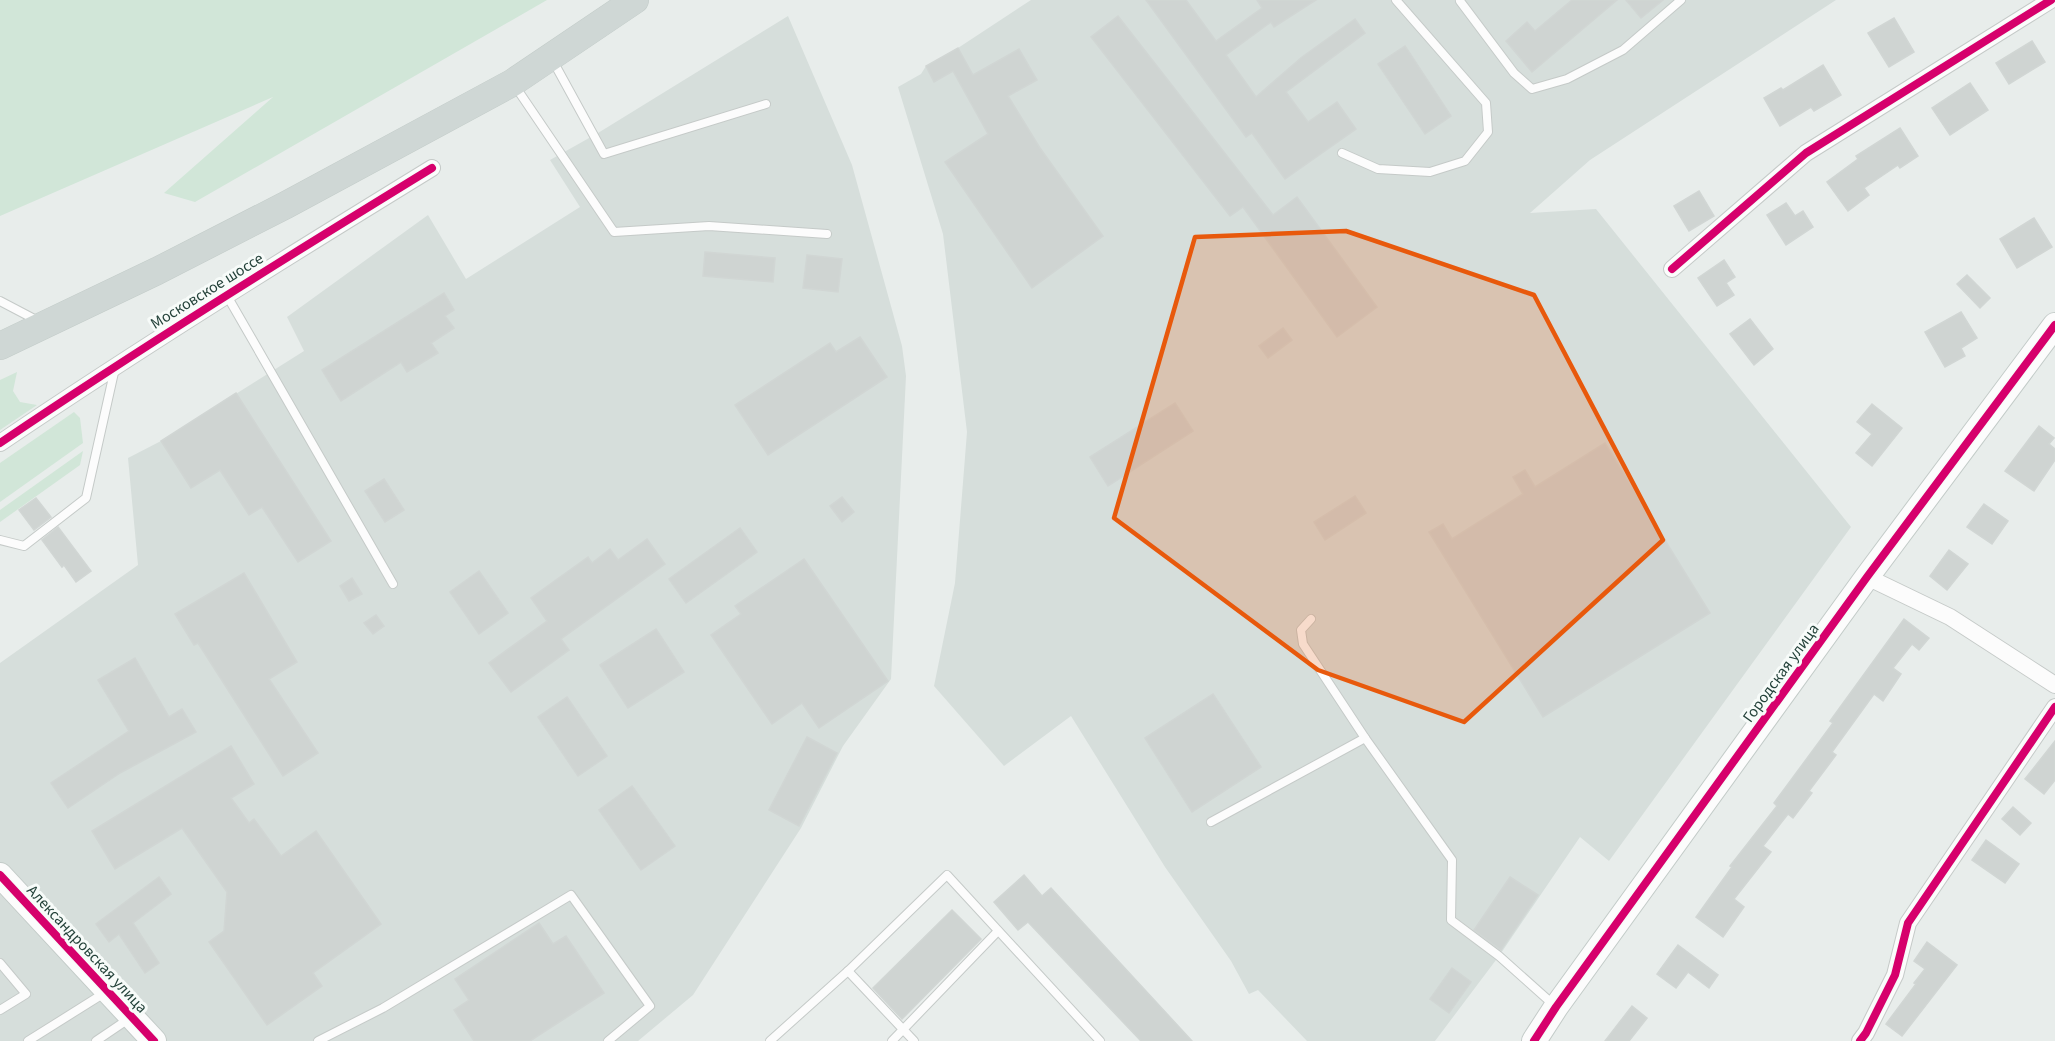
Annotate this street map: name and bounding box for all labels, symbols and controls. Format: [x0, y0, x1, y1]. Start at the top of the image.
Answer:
street label: Московское шоссе [146, 247, 268, 335]
street label: Городская улица [1738, 619, 1824, 727]
street label: Александровская улица [22, 880, 152, 1018]

